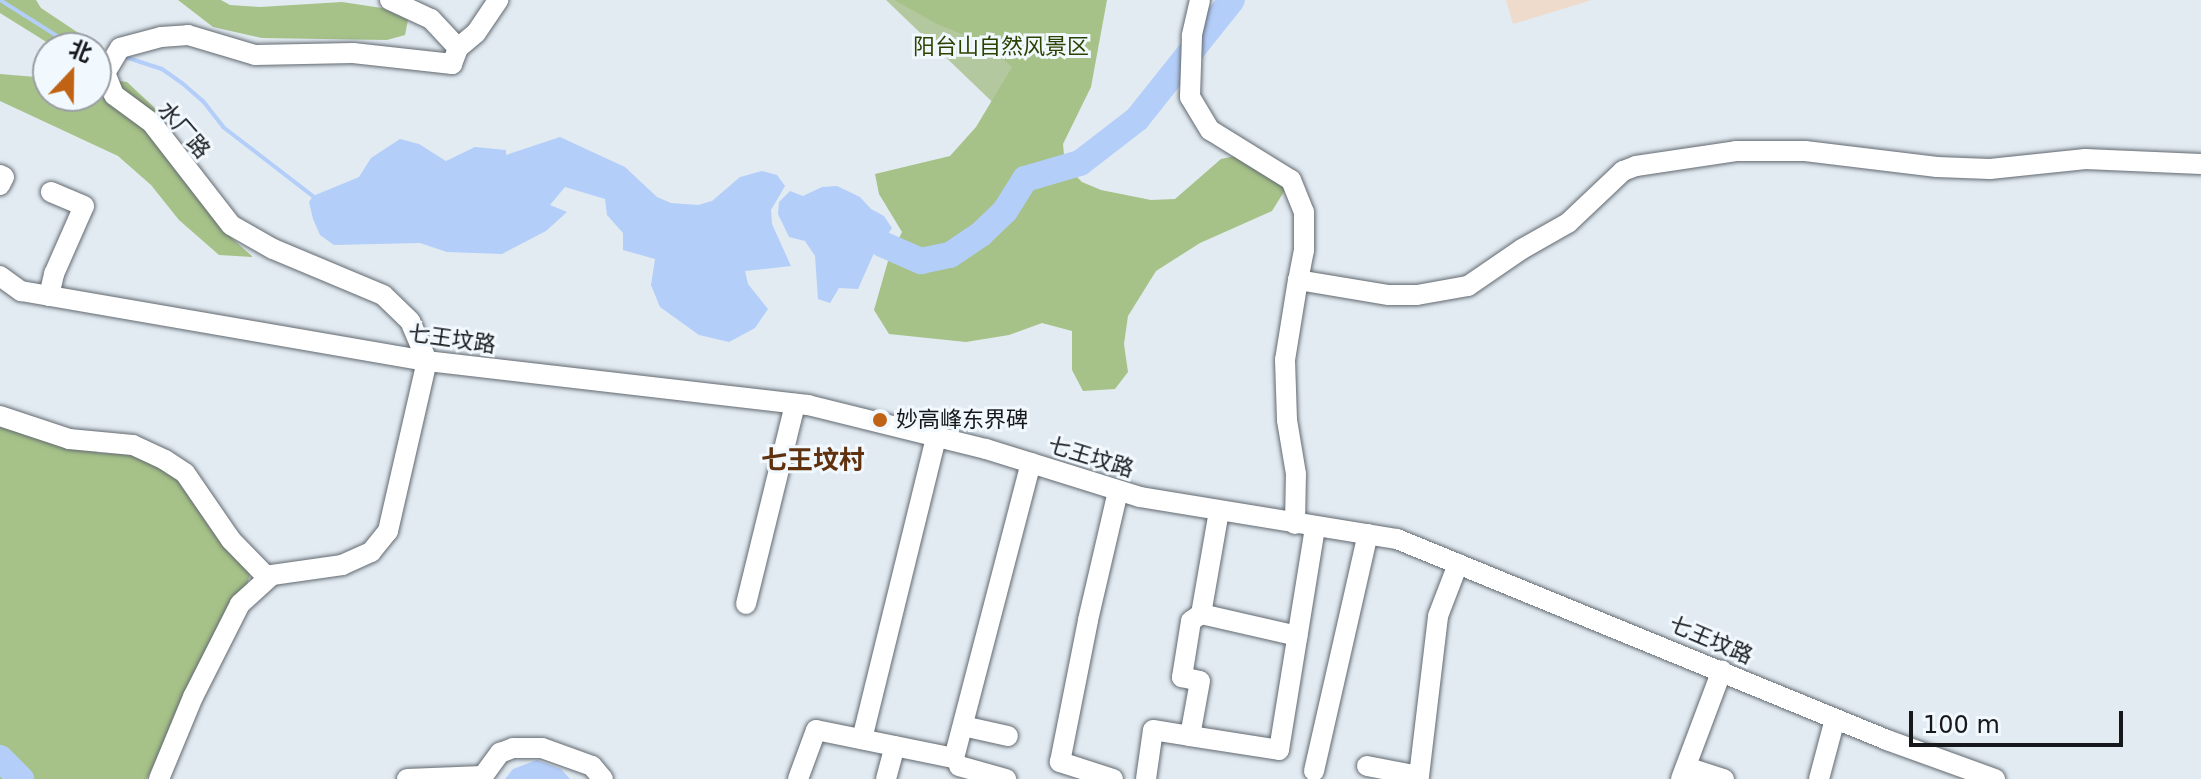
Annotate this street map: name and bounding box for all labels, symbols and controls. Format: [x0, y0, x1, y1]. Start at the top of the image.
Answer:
north arrow [32, 32, 112, 112]
park label: 阳台山自然风景区 [913, 34, 1089, 60]
text: 北 [66, 35, 95, 67]
street label: 水厂路 [152, 96, 216, 164]
street label: 七王坟路 [407, 320, 497, 358]
place label: 妙高峰东界碑 [896, 407, 1028, 433]
marker: 妙高峰东界碑 [871, 411, 889, 429]
street label: 七王坟路 [1045, 432, 1137, 482]
district label: 七王坟村 [761, 445, 865, 477]
street label: 七王坟路 [1665, 611, 1757, 669]
scale bar [1913, 695, 2127, 745]
text: 100 m [1923, 711, 2000, 739]

